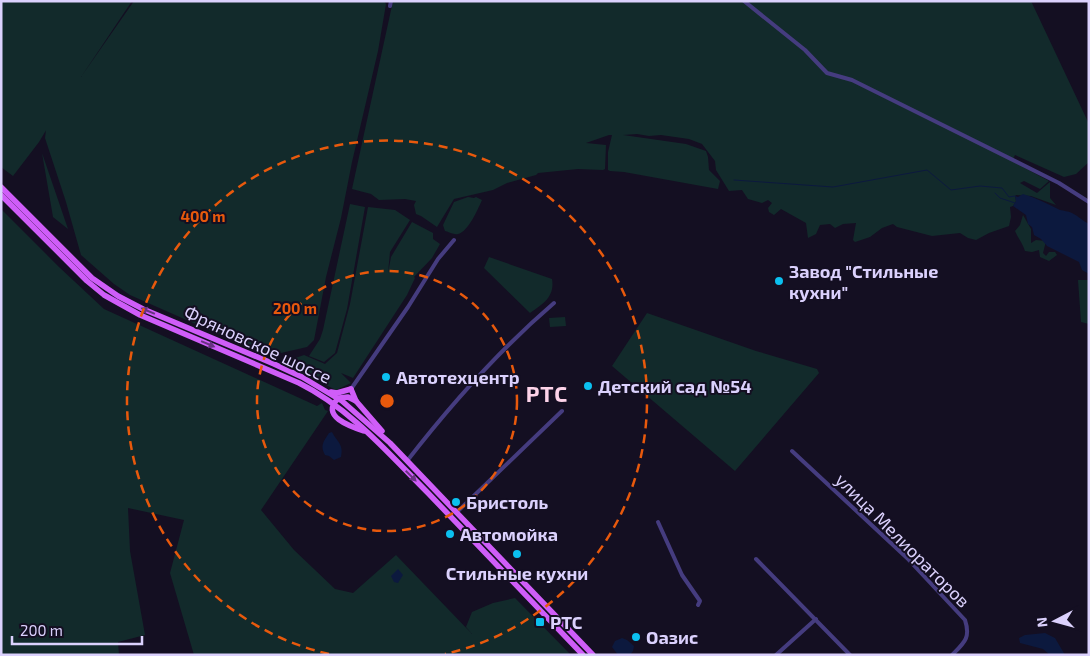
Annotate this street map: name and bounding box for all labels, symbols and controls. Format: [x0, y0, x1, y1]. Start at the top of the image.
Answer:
text: 400 m [181, 207, 225, 225]
place label: Завод "Стильные кухни" [789, 260, 938, 303]
marker: Завод "Стильные кухни" [773, 275, 785, 287]
text: 200 m [273, 299, 317, 317]
street label: Фряновское шоссе [181, 300, 335, 388]
one-way arrow [141, 306, 155, 314]
one-way arrow [201, 340, 215, 348]
place label: Автотехцентр [396, 366, 520, 388]
marker: Автотехцентр [380, 371, 392, 383]
place label: Детский сад №54 [598, 375, 752, 397]
district label: РТС [526, 380, 568, 406]
marker: Детский сад №54 [582, 380, 594, 392]
centre of rings [378, 392, 396, 410]
street label: улица Мелиораторов [831, 468, 975, 612]
one-way arrow [404, 470, 416, 482]
place label: Бристоль [466, 491, 549, 513]
marker: Бристоль [450, 496, 462, 508]
place label: Автомойка [460, 523, 558, 545]
marker: Автомойка [444, 528, 456, 540]
marker: Стильные кухни [511, 548, 523, 560]
place label: Стильные кухни [446, 562, 588, 584]
north arrow [1030, 596, 1080, 646]
place label: РТС [550, 611, 583, 633]
scale bar [12, 614, 142, 646]
marker: РТС [534, 616, 546, 628]
text: N [1033, 616, 1051, 628]
text: 200 m [20, 621, 63, 639]
place label: Оазис [646, 626, 698, 648]
marker: Оазис [630, 631, 642, 643]

